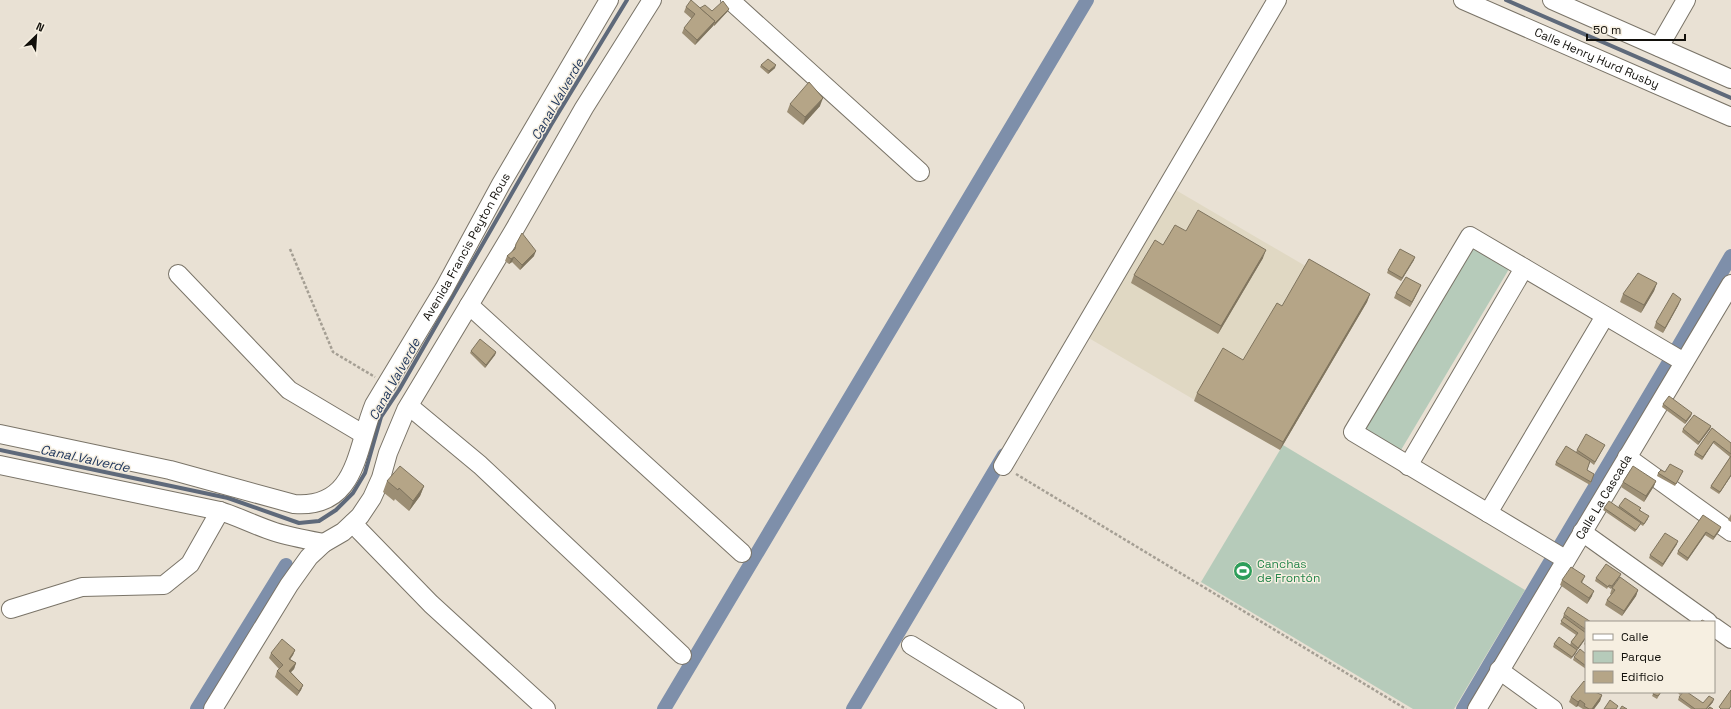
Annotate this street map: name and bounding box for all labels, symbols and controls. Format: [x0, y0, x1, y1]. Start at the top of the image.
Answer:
north arrow [16, 16, 56, 56]
scale bar [1587, 16, 1685, 42]
text: N [34, 19, 47, 35]
text: 50 m [1593, 22, 1621, 38]
street label: Calle Henry Hurd Rusby [1532, 24, 1662, 93]
water label: Canal Valverde [527, 54, 588, 143]
street label: Avenida Francis Peyton Rous [419, 170, 514, 324]
water label: Canal Valverde [365, 334, 425, 423]
water label: Canal Valverde [39, 441, 132, 477]
street label: Calle La Cascada [1572, 451, 1635, 543]
place label: Canchas de Frontón [1257, 556, 1320, 586]
sports icon: Canchas de Frontón [1232, 560, 1254, 582]
legend [1585, 621, 1715, 693]
text: Calle [1621, 629, 1649, 645]
text: Parque [1621, 649, 1661, 665]
text: Edificio [1621, 669, 1664, 685]

